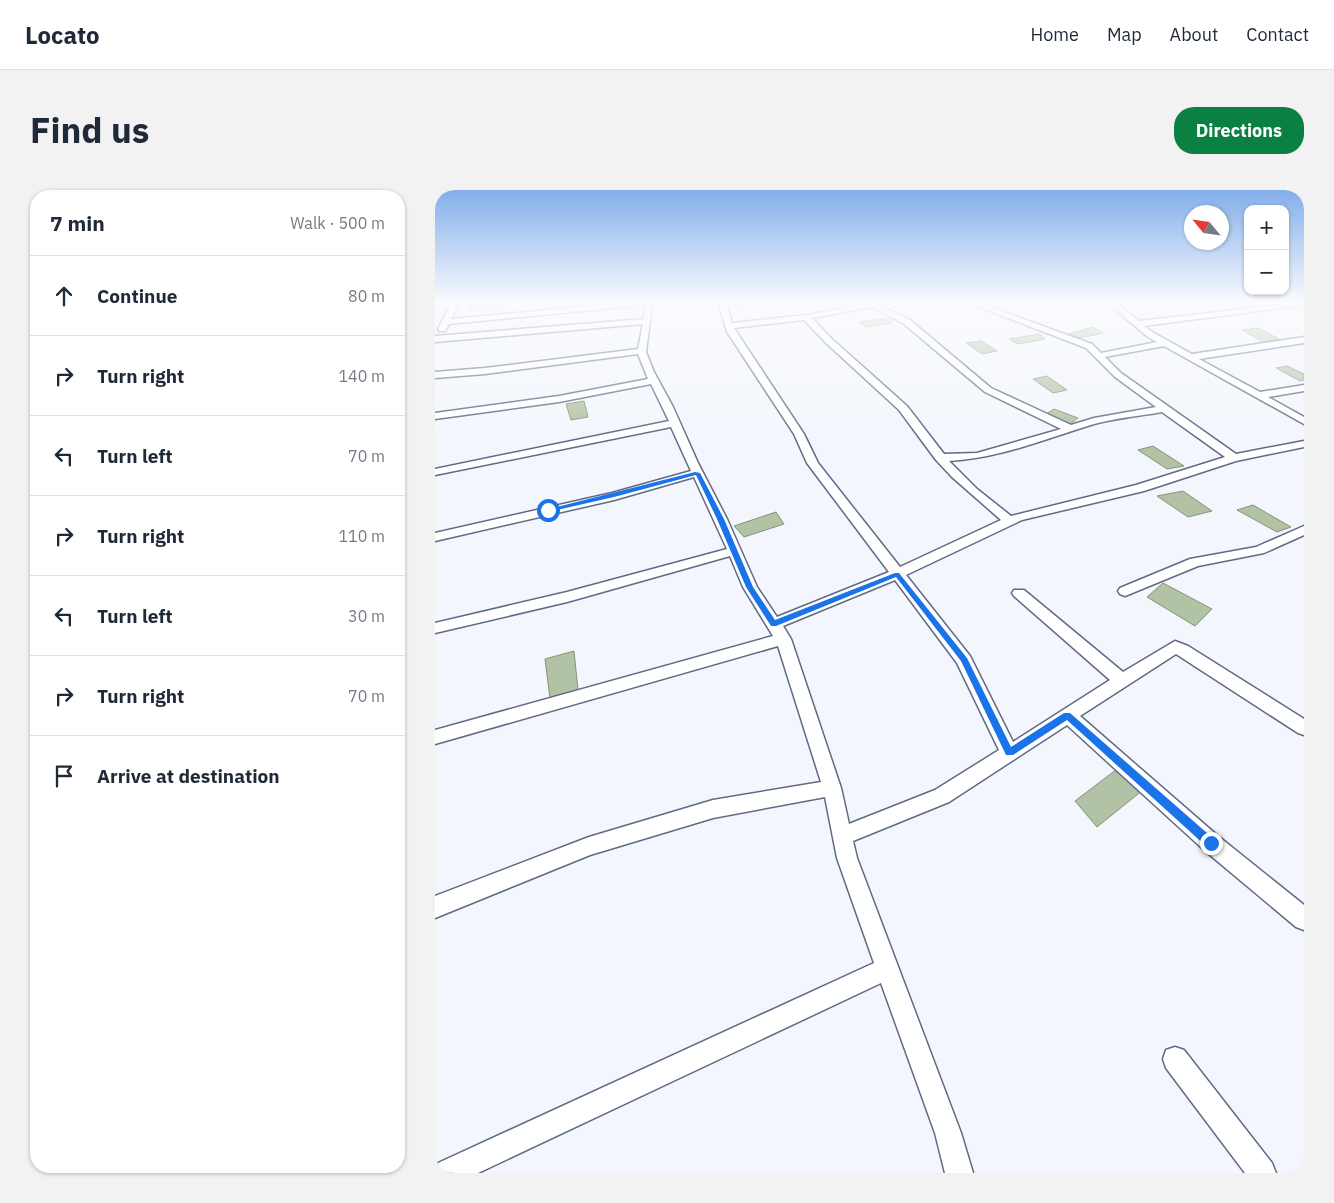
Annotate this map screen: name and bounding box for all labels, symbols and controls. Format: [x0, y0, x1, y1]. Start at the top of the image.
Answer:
text: Locato [25, 19, 100, 51]
text: Home [1031, 23, 1079, 46]
text: Map [1107, 23, 1142, 46]
text: About [1170, 23, 1218, 46]
text: Contact [1246, 23, 1309, 46]
text: Find us [30, 107, 149, 153]
button: Directions [1174, 107, 1304, 154]
north arrow [1184, 205, 1229, 250]
map controls [1244, 205, 1289, 295]
button: + [1244, 205, 1289, 250]
text: 7 min [50, 209, 105, 237]
text: Walk · 500 m [290, 213, 385, 233]
button: − [1244, 250, 1289, 295]
icon: ahead [50, 282, 78, 310]
text: Continue [97, 284, 177, 308]
text: 80 m [348, 286, 385, 306]
icon: right [50, 362, 78, 390]
text: Turn right [97, 364, 184, 388]
text: 140 m [338, 366, 385, 386]
icon: left [50, 442, 78, 470]
text: Turn left [97, 444, 173, 468]
text: 70 m [348, 446, 385, 466]
route start [537, 499, 560, 522]
icon: right [50, 522, 78, 550]
text: Turn right [97, 524, 184, 548]
text: 110 m [338, 526, 385, 546]
icon: left [50, 602, 78, 630]
text: Turn left [97, 604, 173, 628]
text: 30 m [348, 606, 385, 626]
icon: right [50, 682, 78, 710]
text: Turn right [97, 684, 184, 708]
text: 70 m [348, 686, 385, 706]
icon: arrive [50, 762, 78, 790]
text: Arrive at destination [97, 764, 280, 788]
route end [1200, 832, 1223, 855]

